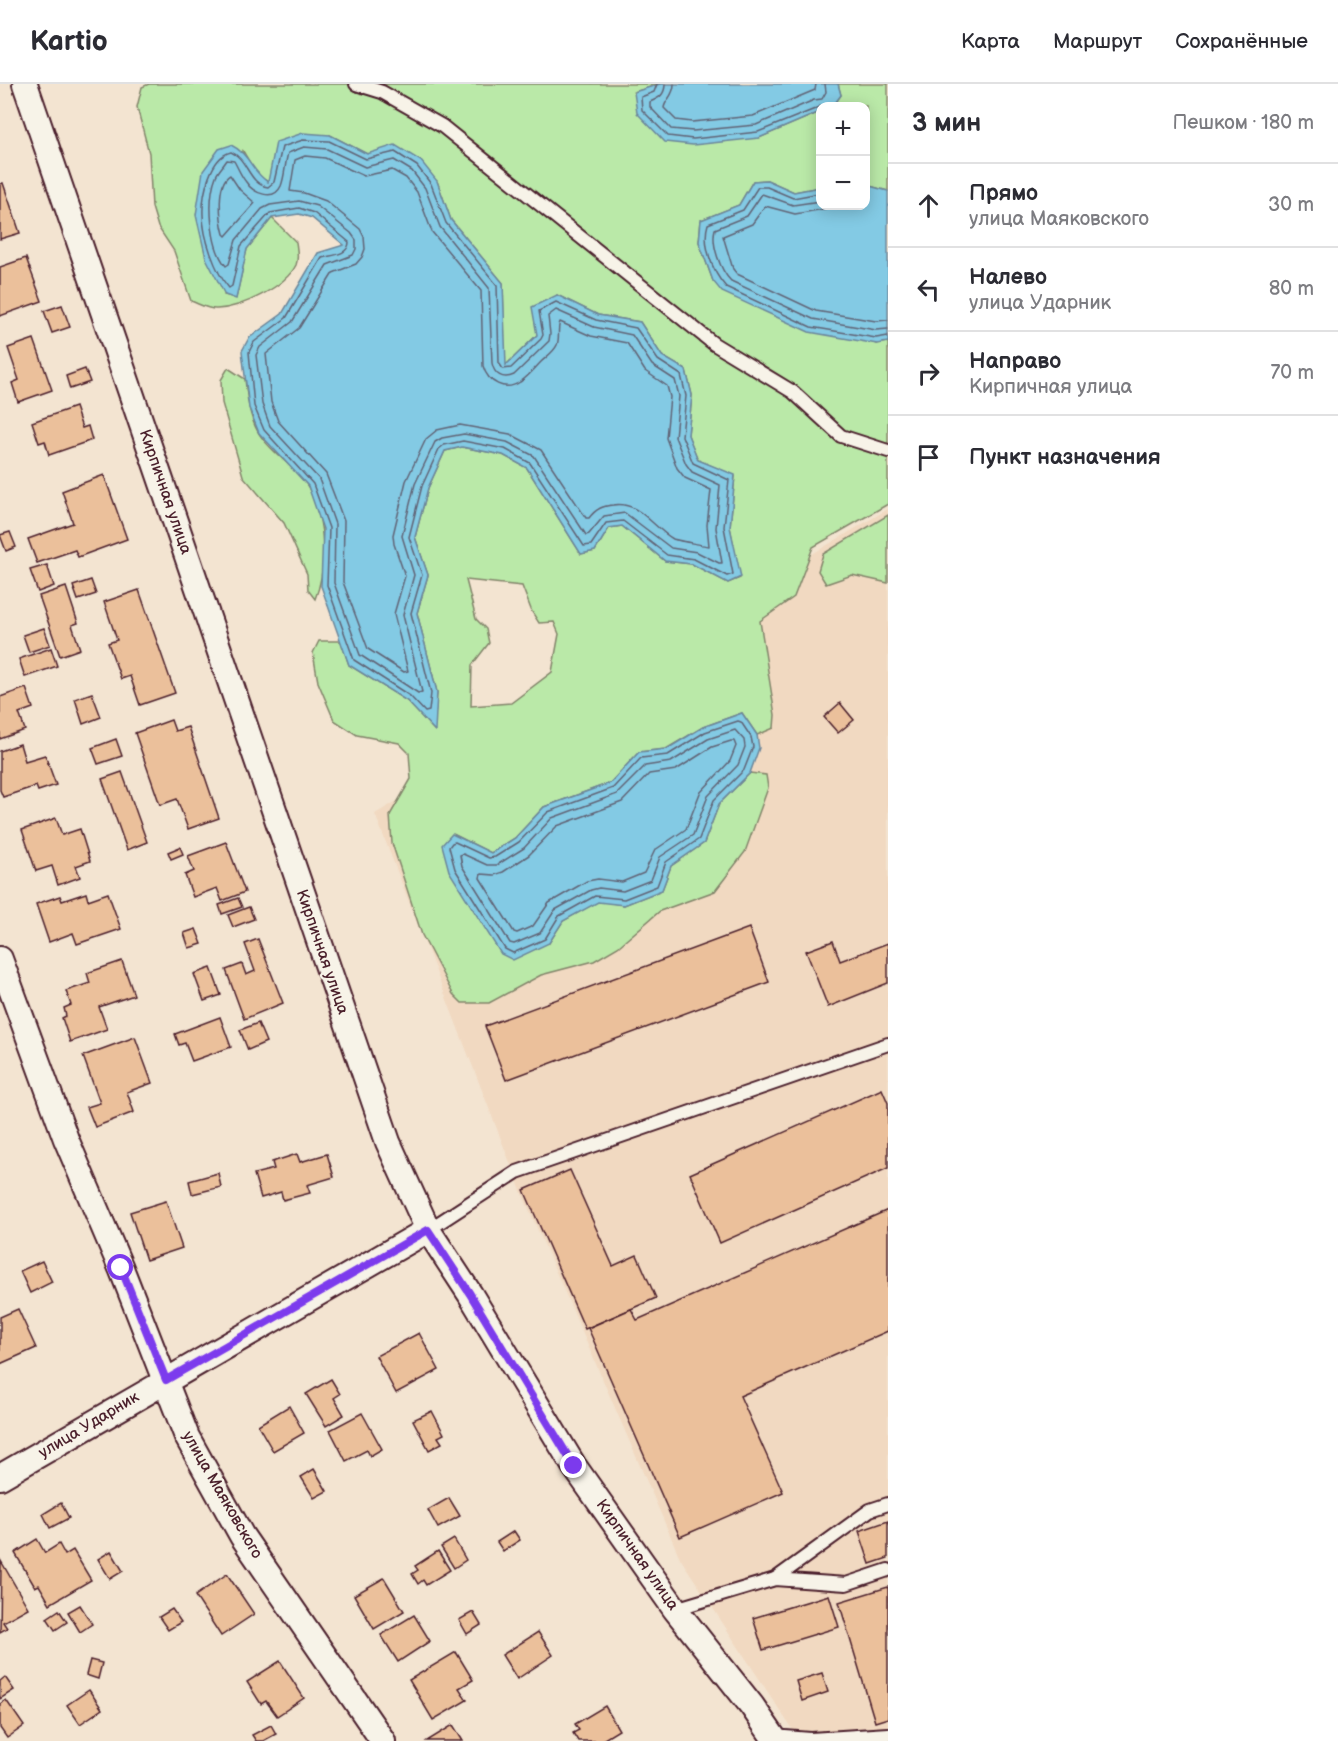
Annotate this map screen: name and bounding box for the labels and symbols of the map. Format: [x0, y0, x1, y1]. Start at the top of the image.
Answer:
street label: Кирпичная улица [135, 427, 195, 557]
street label: Кирпичная улица [292, 887, 352, 1017]
route start [107, 1254, 133, 1280]
street label: улица Ударник [35, 1387, 143, 1462]
street label: улица Маяковского [178, 1428, 266, 1562]
route end [560, 1452, 586, 1478]
street label: Кирпичная улица [592, 1496, 683, 1614]

